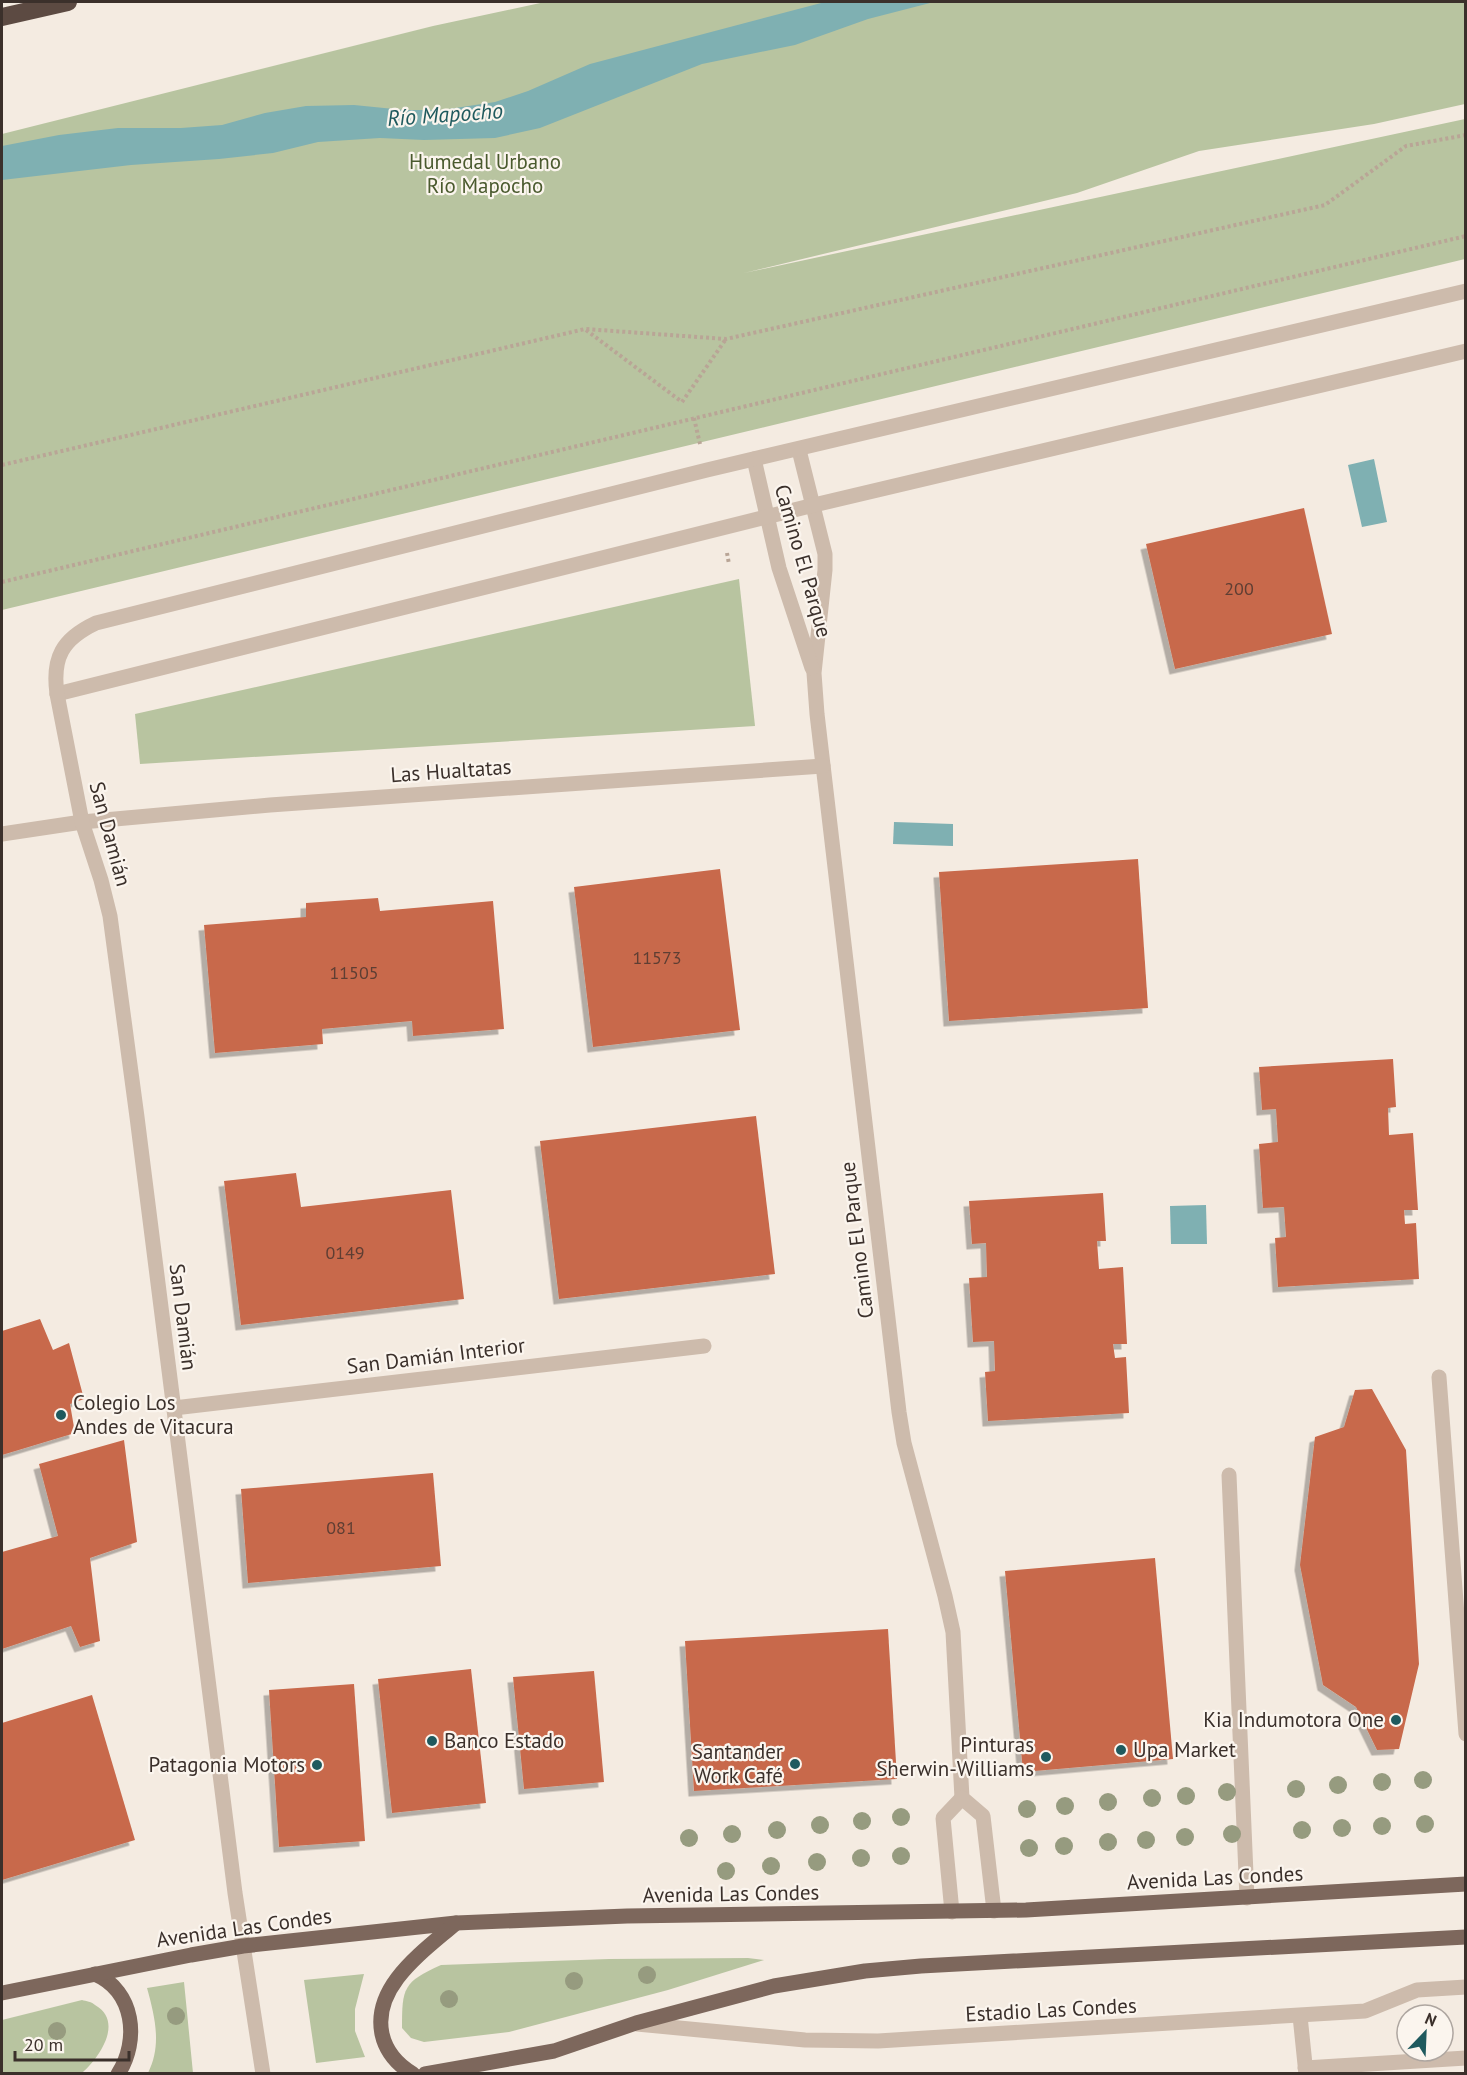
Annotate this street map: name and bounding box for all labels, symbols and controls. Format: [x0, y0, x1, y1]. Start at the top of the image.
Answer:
water label: Río Mapocho [386, 96, 504, 132]
park label: Humedal Urbano Río Mapocho [409, 148, 561, 199]
street label: Camino El Parque [769, 481, 838, 640]
house number: 200 [1224, 577, 1254, 600]
street label: Las Hualtatas [390, 753, 512, 788]
street label: San Damián [84, 779, 137, 889]
house number: 11573 [632, 946, 682, 969]
house number: 11505 [329, 961, 379, 984]
street label: Camino El Parque [833, 1160, 880, 1320]
house number: 0149 [325, 1241, 365, 1264]
street label: San Damián [164, 1262, 203, 1372]
street label: San Damián Interior [345, 1331, 527, 1380]
place label: Colegio Los Andes de Vitacura [73, 1389, 234, 1440]
marker: Colegio Los Andes de Vitacura [54, 1408, 68, 1422]
house number: 081 [326, 1516, 356, 1539]
place label: Kia Indumotora One [1203, 1706, 1384, 1733]
marker: Kia Indumotora One [1389, 1713, 1403, 1727]
place label: Banco Estado [444, 1727, 564, 1754]
place label: Pinturas Sherwin-Williams [876, 1731, 1034, 1782]
marker: Banco Estado [425, 1734, 439, 1748]
place label: Upa Market [1133, 1736, 1236, 1763]
place label: Santander Work Café [692, 1738, 783, 1789]
marker: Upa Market [1114, 1743, 1128, 1757]
marker: Pinturas Sherwin-Williams [1039, 1750, 1053, 1764]
place label: Patagonia Motors [148, 1751, 305, 1778]
marker: Santander Work Café [788, 1757, 802, 1771]
marker: Patagonia Motors [310, 1758, 324, 1772]
street label: Avenida Las Condes [1126, 1859, 1304, 1896]
street label: Avenida Las Condes [642, 1878, 820, 1909]
street label: Avenida Las Condes [155, 1902, 333, 1953]
street label: Estadio Las Condes [965, 1992, 1137, 2027]
north arrow [1395, 2003, 1455, 2063]
text: N [1422, 2008, 1440, 2030]
scale bar [15, 2024, 129, 2062]
text: 20 m [24, 2033, 63, 2056]

